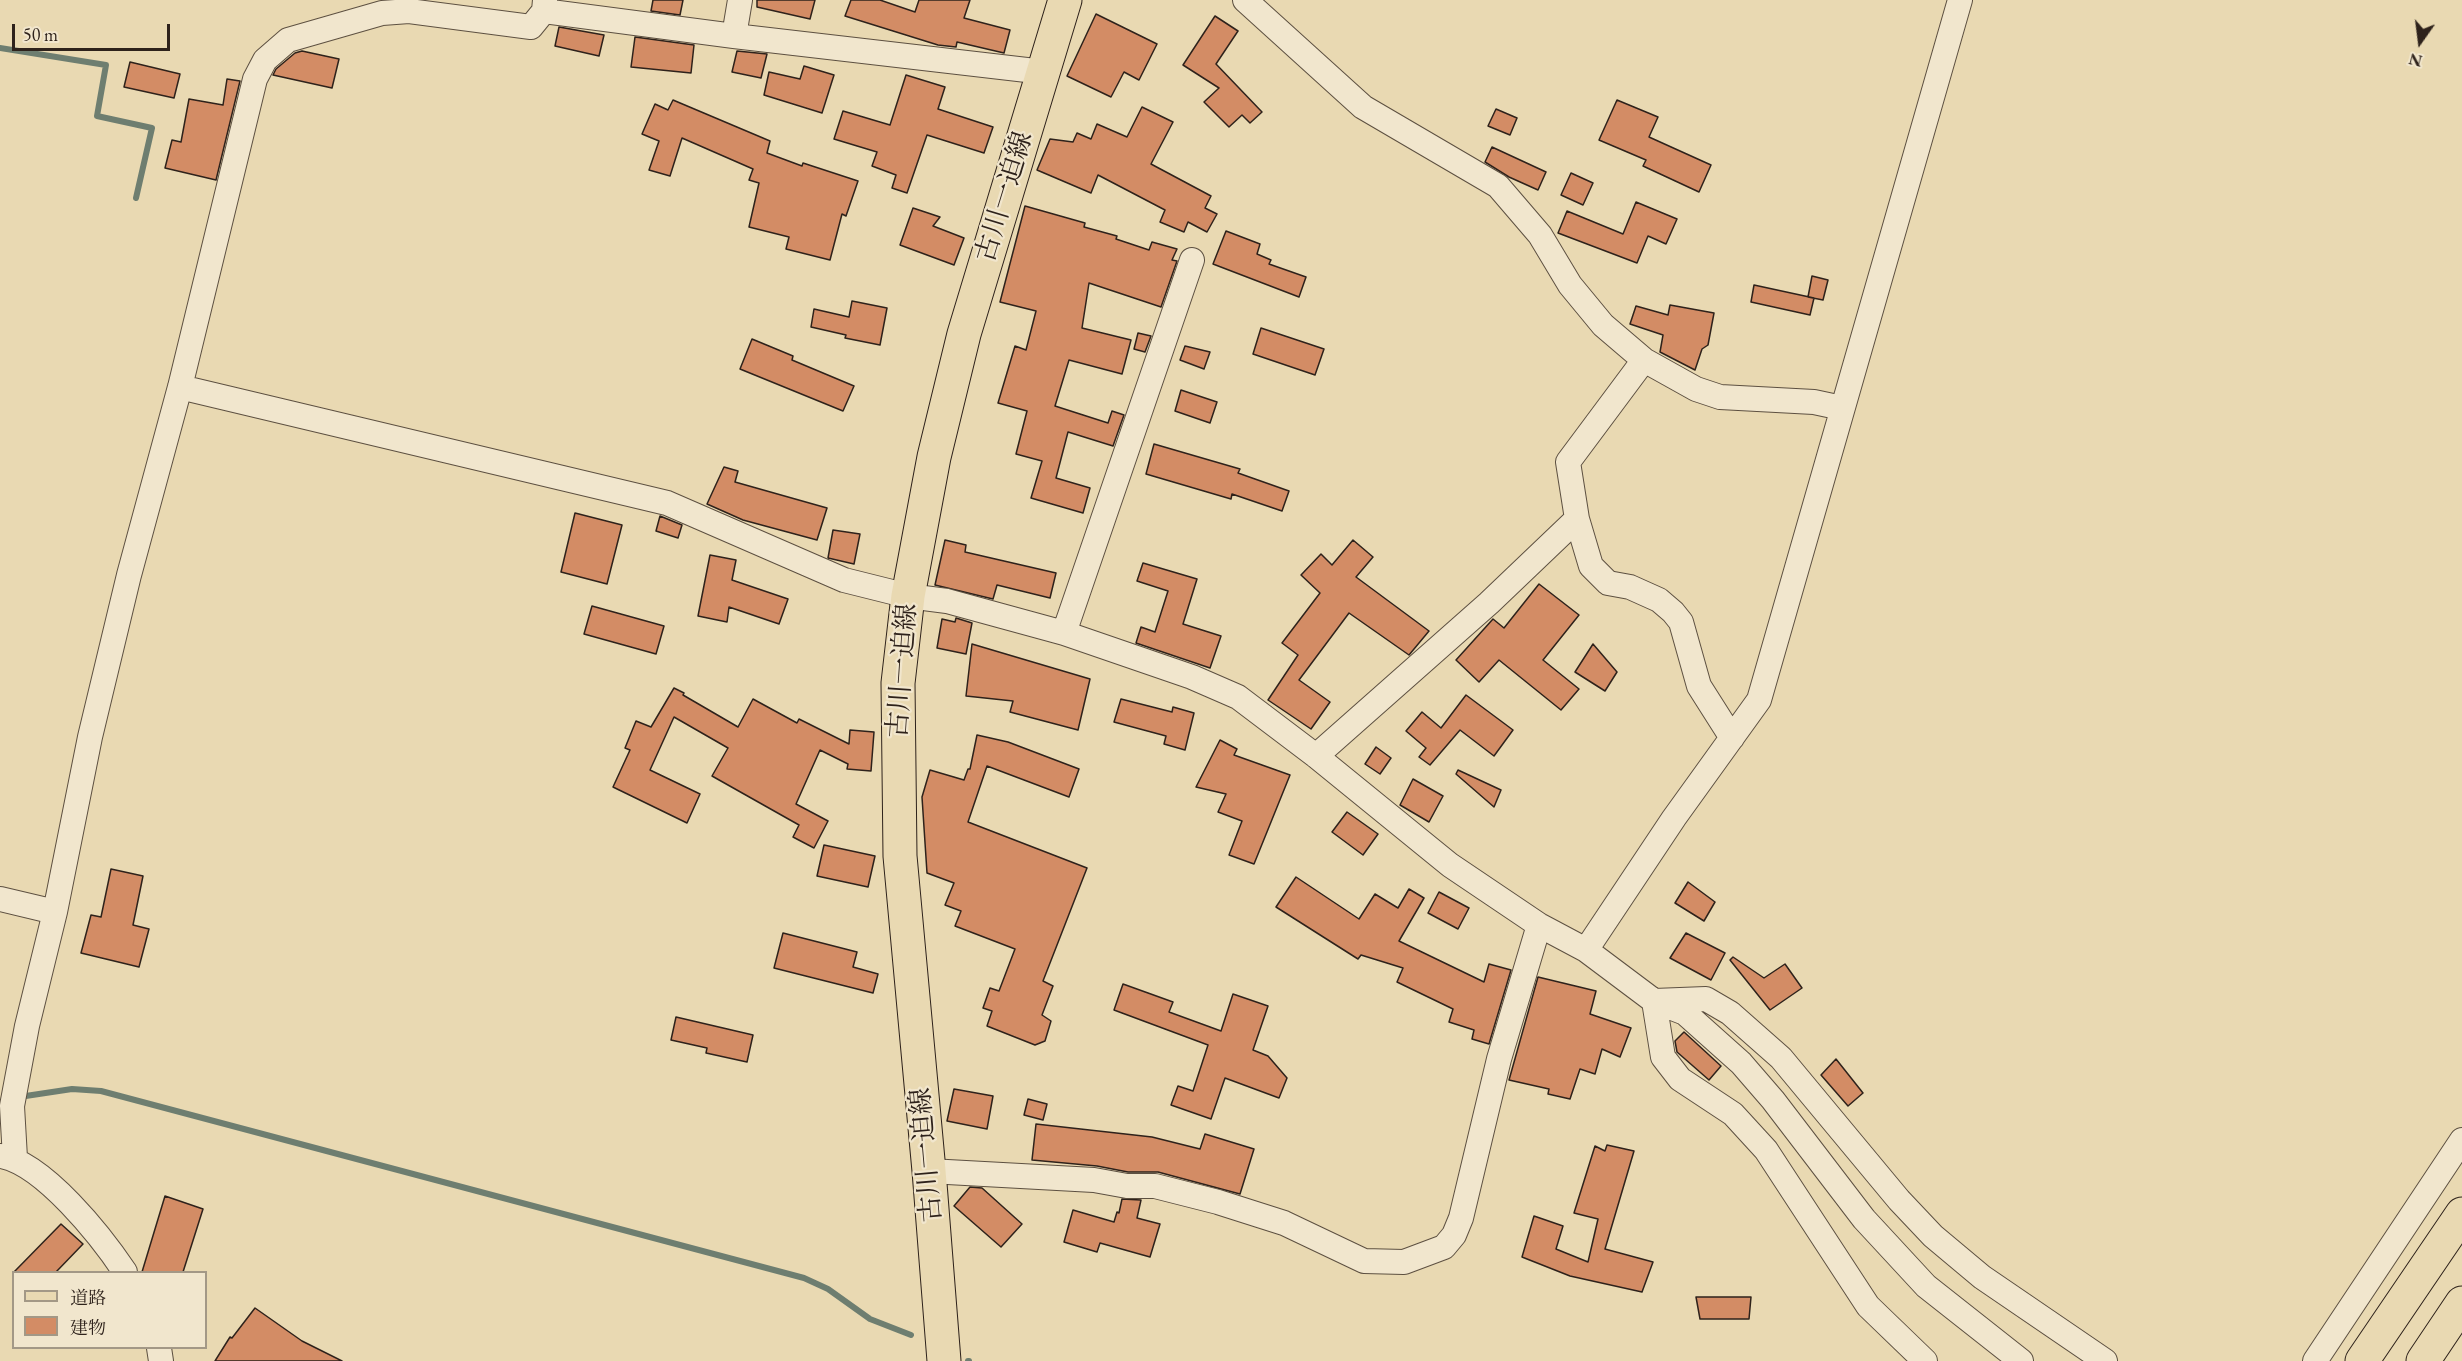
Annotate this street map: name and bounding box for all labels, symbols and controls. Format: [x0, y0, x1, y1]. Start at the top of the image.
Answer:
scale bar [15, 12, 172, 50]
north arrow [2390, 12, 2450, 72]
text: 50 m [23, 23, 58, 46]
text: N [2407, 48, 2424, 72]
street label: 古川一迫線 [970, 128, 1040, 266]
street label: 古川一迫線 [882, 603, 924, 739]
street label: 古川一迫線 [905, 1086, 949, 1224]
legend [12, 1271, 207, 1349]
text: 道路 [70, 1286, 106, 1309]
text: 建物 [70, 1316, 106, 1339]

